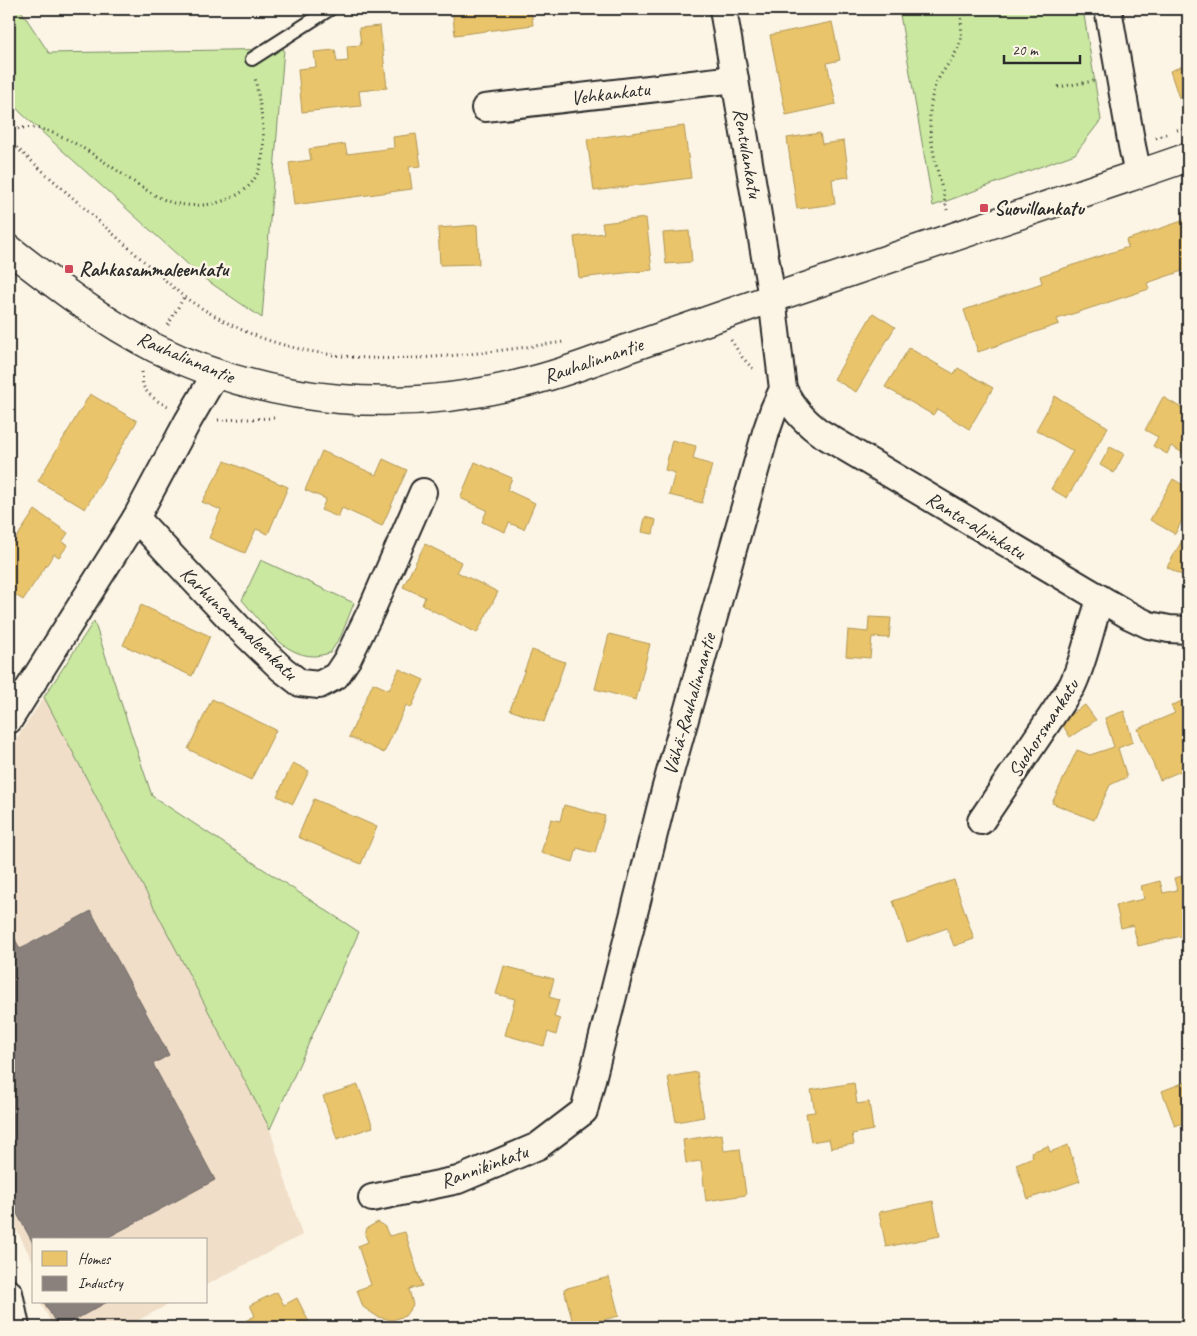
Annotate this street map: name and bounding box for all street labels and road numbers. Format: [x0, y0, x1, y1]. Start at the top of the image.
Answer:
street label: Vehkankatu [569, 76, 652, 111]
street label: Rentulankatu [727, 106, 768, 201]
street label: Rauhalinnantie [133, 326, 240, 390]
street label: Rauhalinnantie [540, 331, 647, 389]
street label: Ranta-alpinkatu [922, 486, 1031, 566]
street label: Karhunsammaleenkatu [175, 561, 304, 687]
street label: Vähä-Rauhalinnantie [657, 629, 722, 778]
street label: Suohorsmankatu [1002, 673, 1085, 782]
street label: Rannikinkatu [437, 1139, 533, 1194]

